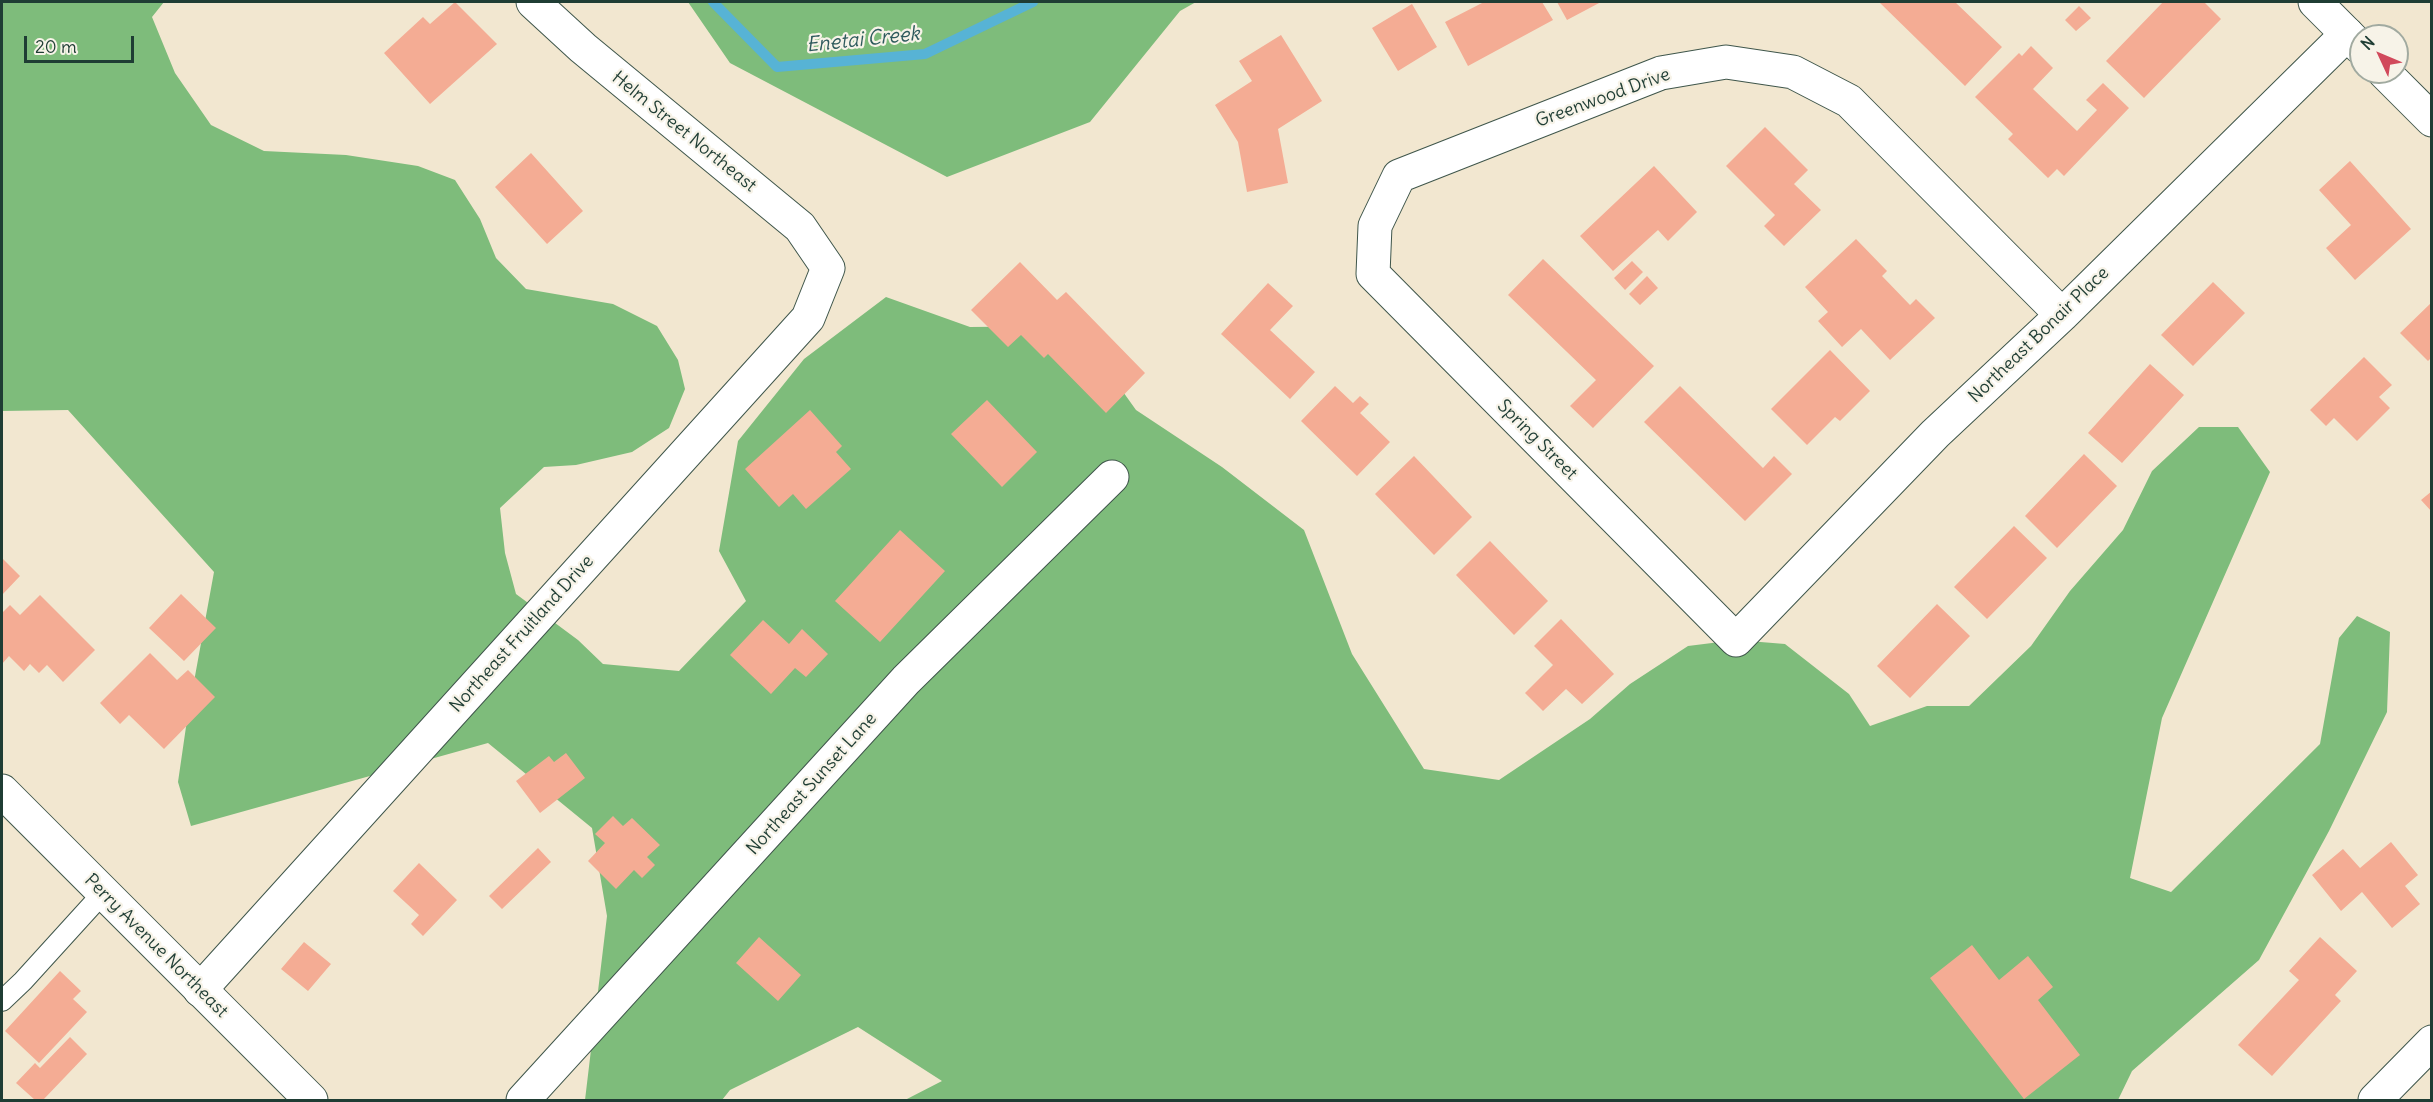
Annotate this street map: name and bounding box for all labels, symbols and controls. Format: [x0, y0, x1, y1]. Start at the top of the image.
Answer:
water label: Enetai Creek [805, 22, 921, 58]
scale bar [27, 24, 136, 62]
north arrow [2349, 24, 2409, 84]
text: N [2356, 32, 2379, 54]
text: 20 m [35, 35, 77, 58]
street label: Greenwood Drive [1533, 64, 1673, 132]
street label: Helm Street Northeast [608, 67, 760, 197]
street label: Northeast Bonair Place [1964, 262, 2114, 408]
street label: Spring Street [1492, 395, 1582, 485]
street label: Northeast Fruitland Drive [446, 551, 598, 717]
street label: Northeast Sunset Lane [742, 708, 882, 860]
street label: Perry Avenue Northeast [80, 870, 232, 1022]

